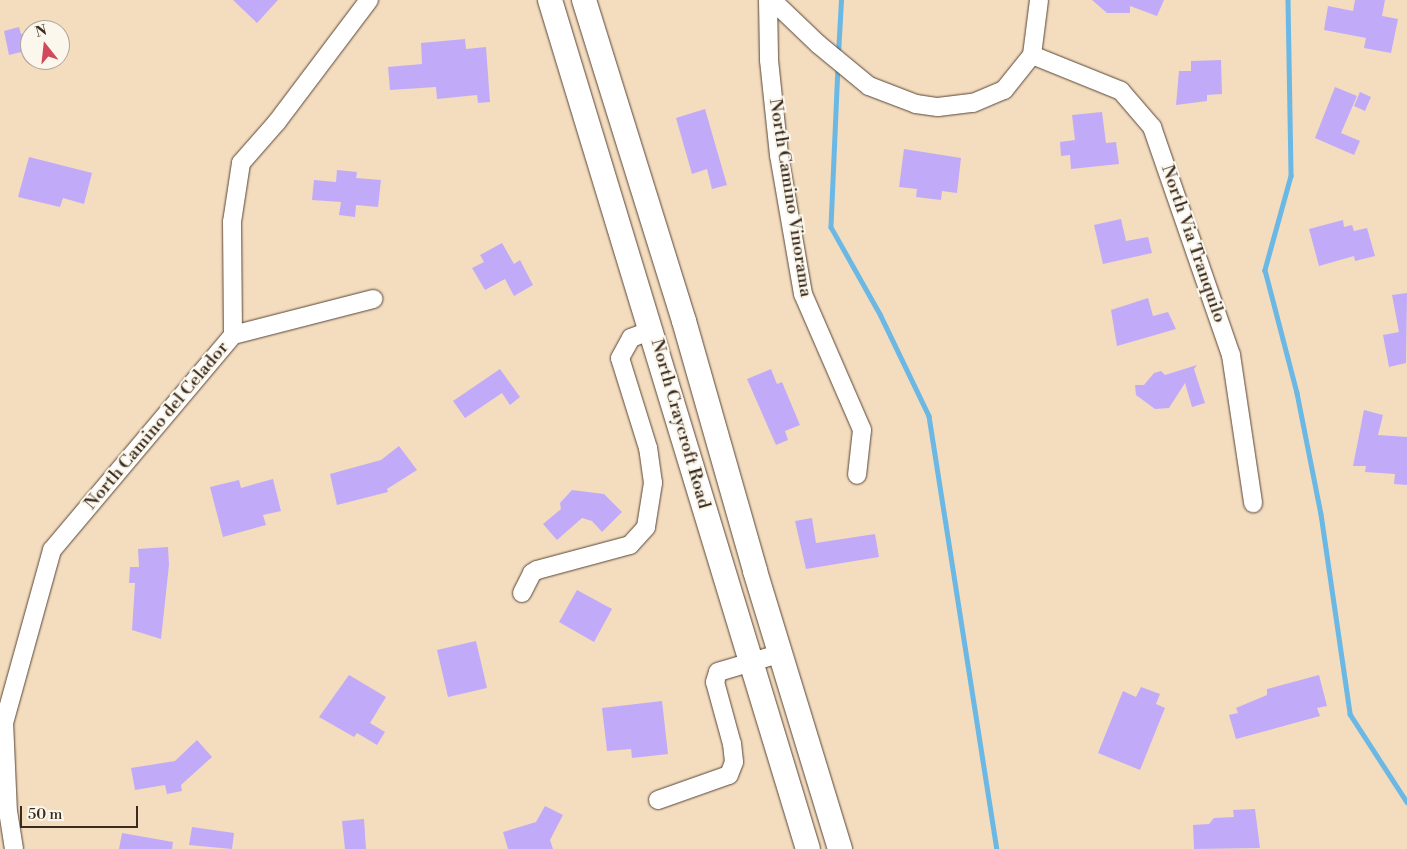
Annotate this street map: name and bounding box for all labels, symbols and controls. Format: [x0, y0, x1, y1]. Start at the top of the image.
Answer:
north arrow [20, 20, 70, 70]
text: N [33, 21, 49, 42]
street label: North Camino Vinorama [764, 97, 816, 299]
street label: North Via Tranquilo [1156, 162, 1230, 326]
street label: North Craycroft Road [645, 337, 715, 511]
street label: North Camino del Celador [80, 338, 234, 514]
scale bar [22, 796, 140, 828]
text: 50 m [28, 805, 62, 824]

